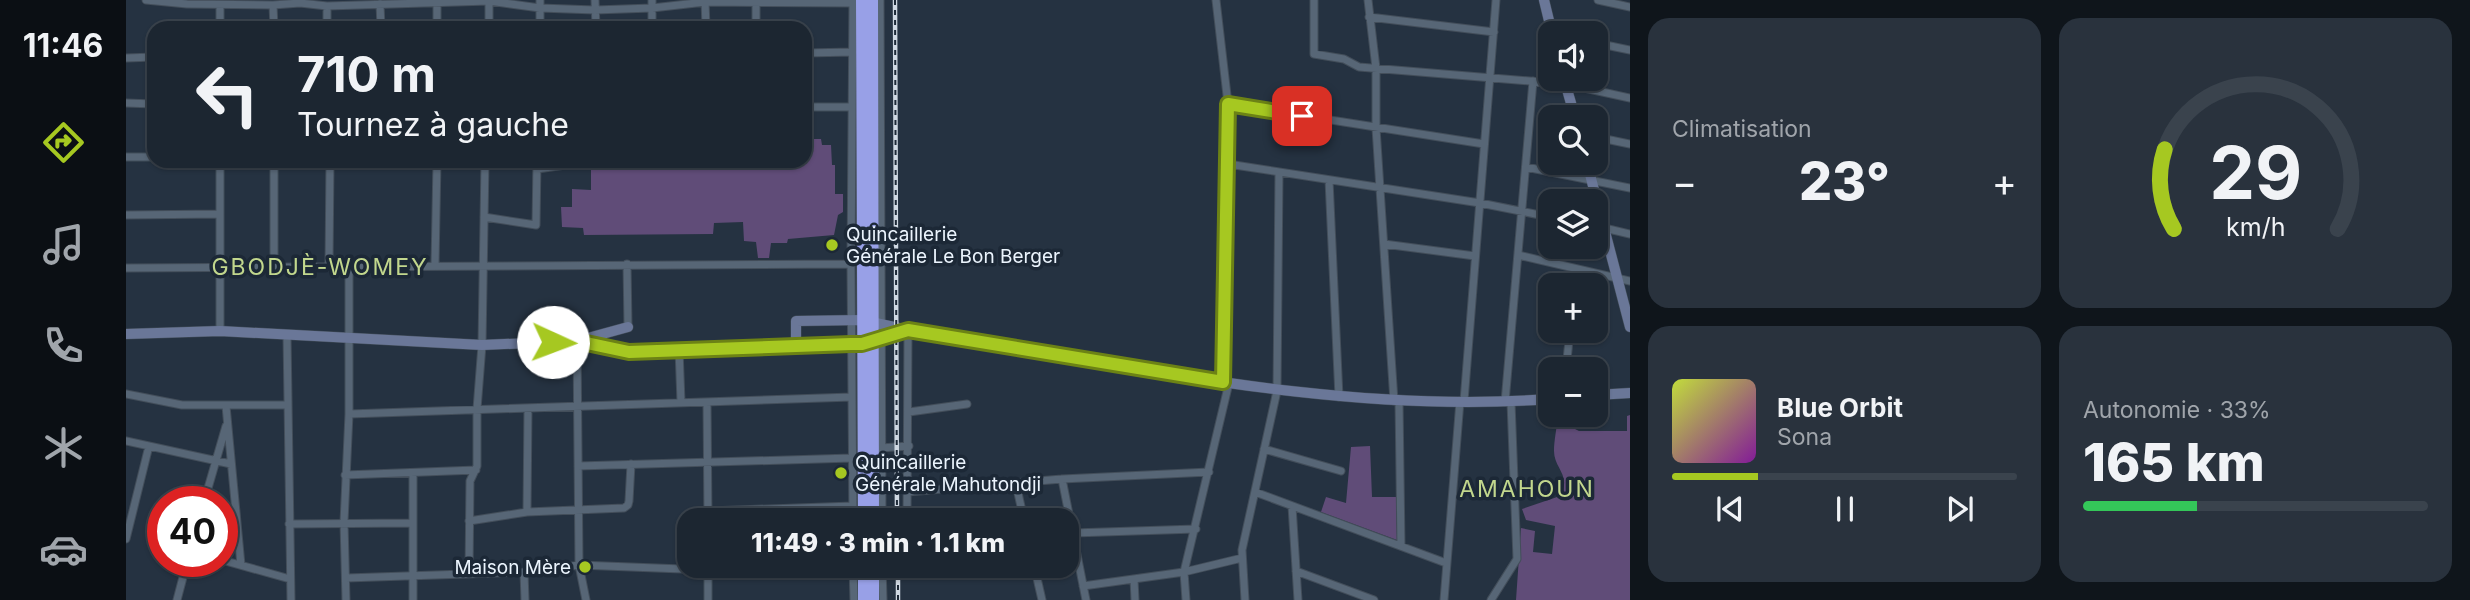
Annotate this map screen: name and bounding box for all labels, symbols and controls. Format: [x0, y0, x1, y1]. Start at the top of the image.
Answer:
map controls [1538, 21, 1608, 427]
button: sound [1538, 21, 1608, 91]
text: 11:46 [23, 26, 103, 65]
text: 710 m [297, 45, 436, 104]
icon: left [182, 49, 273, 140]
pin [1272, 86, 1332, 146]
icon: arrive [1283, 97, 1321, 135]
text: Tournez à gauche [297, 105, 569, 144]
button: search [1538, 105, 1608, 175]
text: Climatisation [1672, 115, 1812, 143]
icon: directions [39, 118, 88, 167]
text: 29 [2209, 128, 2302, 217]
text: 23° [1799, 150, 1890, 213]
text: − [1672, 159, 1697, 205]
text: + [1992, 159, 2017, 205]
button: layers [1538, 189, 1608, 259]
text: km/h [2226, 212, 2285, 242]
icon: music [39, 220, 88, 269]
place label: Quincaillerie Générale Le Bon Berger [846, 223, 1060, 268]
marker: Quincaillerie Générale Le Bon Berger [824, 237, 840, 253]
district label: GBODJÈ-WOMEY [211, 253, 429, 281]
button: + [1538, 273, 1608, 343]
position arrow [516, 305, 590, 379]
icon: phone [39, 321, 88, 370]
button: − [1538, 357, 1608, 427]
text: Blue Orbit [1777, 392, 1903, 423]
text: Autonomie · 33% [2083, 396, 2271, 424]
icon: climate [39, 423, 88, 472]
text: Sona [1777, 423, 1832, 451]
text: 165 km [2083, 431, 2265, 494]
place label: Quincaillerie Générale Mahutondji [855, 451, 1041, 496]
marker: Quincaillerie Générale Mahutondji [833, 465, 849, 481]
district label: AMAHOUN [1459, 475, 1595, 503]
speed limit sign: 40 [147, 486, 238, 577]
icon: previous [1711, 490, 1749, 528]
icon: pause [1826, 490, 1864, 528]
icon: next [1941, 490, 1979, 528]
icon: car [39, 525, 88, 574]
text: 11:49 · 3 min · 1.1 km [751, 527, 1005, 558]
place label: Maison Mère [454, 556, 571, 579]
marker: Maison Mère [577, 559, 593, 575]

